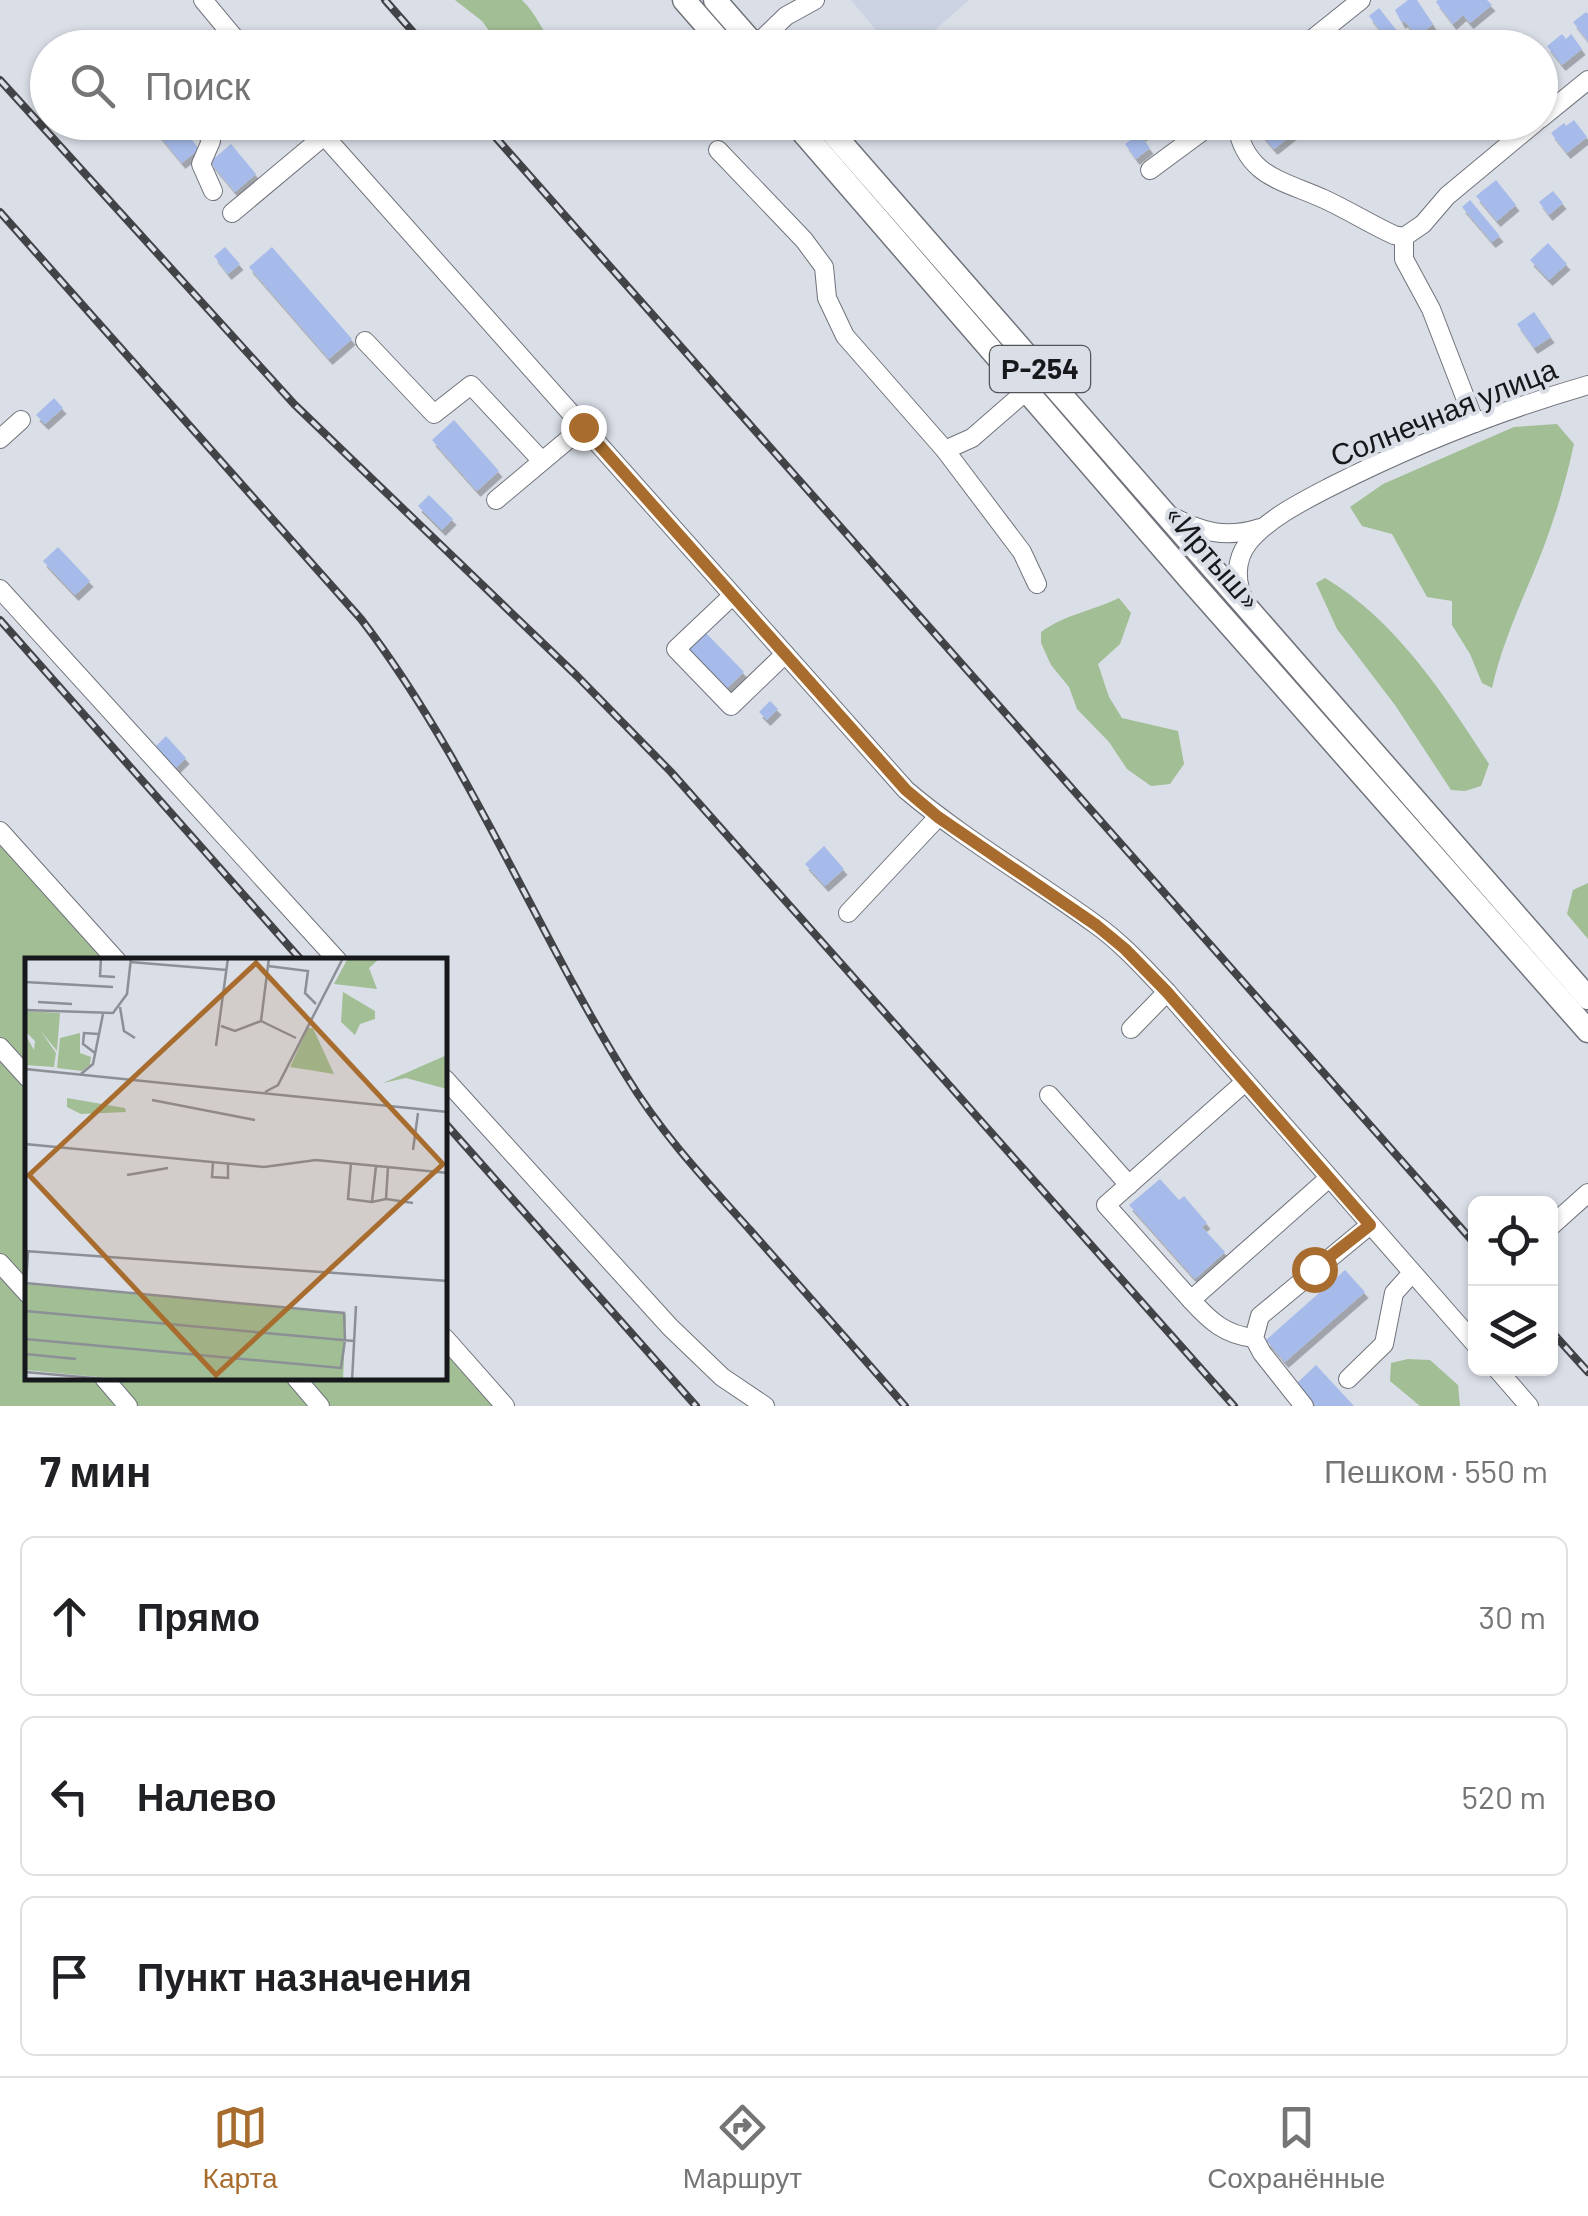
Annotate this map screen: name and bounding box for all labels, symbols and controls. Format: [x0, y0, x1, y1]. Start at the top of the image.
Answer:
search box [30, 30, 1558, 140]
icon: search [65, 58, 120, 113]
text: Поиск [145, 62, 250, 108]
road number: Р-254 [990, 346, 1090, 392]
street label: Солнечная улица [1325, 349, 1562, 473]
route end [561, 405, 607, 451]
street label: «Иртыш» [1157, 496, 1270, 617]
inset map [25, 958, 448, 1381]
map controls [1468, 1196, 1558, 1376]
button: locate [1468, 1196, 1558, 1286]
route start [1292, 1247, 1338, 1293]
button: layers [1468, 1286, 1558, 1376]
text: 7 мин [40, 1445, 152, 1495]
text: Пешком · 550 m [1324, 1451, 1548, 1489]
icon: ahead [42, 1589, 97, 1644]
text: Прямо [137, 1593, 260, 1639]
text: 30 m [1479, 1597, 1546, 1635]
icon: left [42, 1769, 97, 1824]
text: Налево [137, 1773, 276, 1819]
text: 520 m [1461, 1777, 1546, 1815]
icon: arrive [42, 1949, 97, 2004]
text: Пункт назначения [137, 1953, 472, 1999]
tab: Карта [203, 2100, 278, 2195]
tab: Маршрут [683, 2100, 802, 2195]
tab: Сохранённые [1207, 2100, 1385, 2195]

